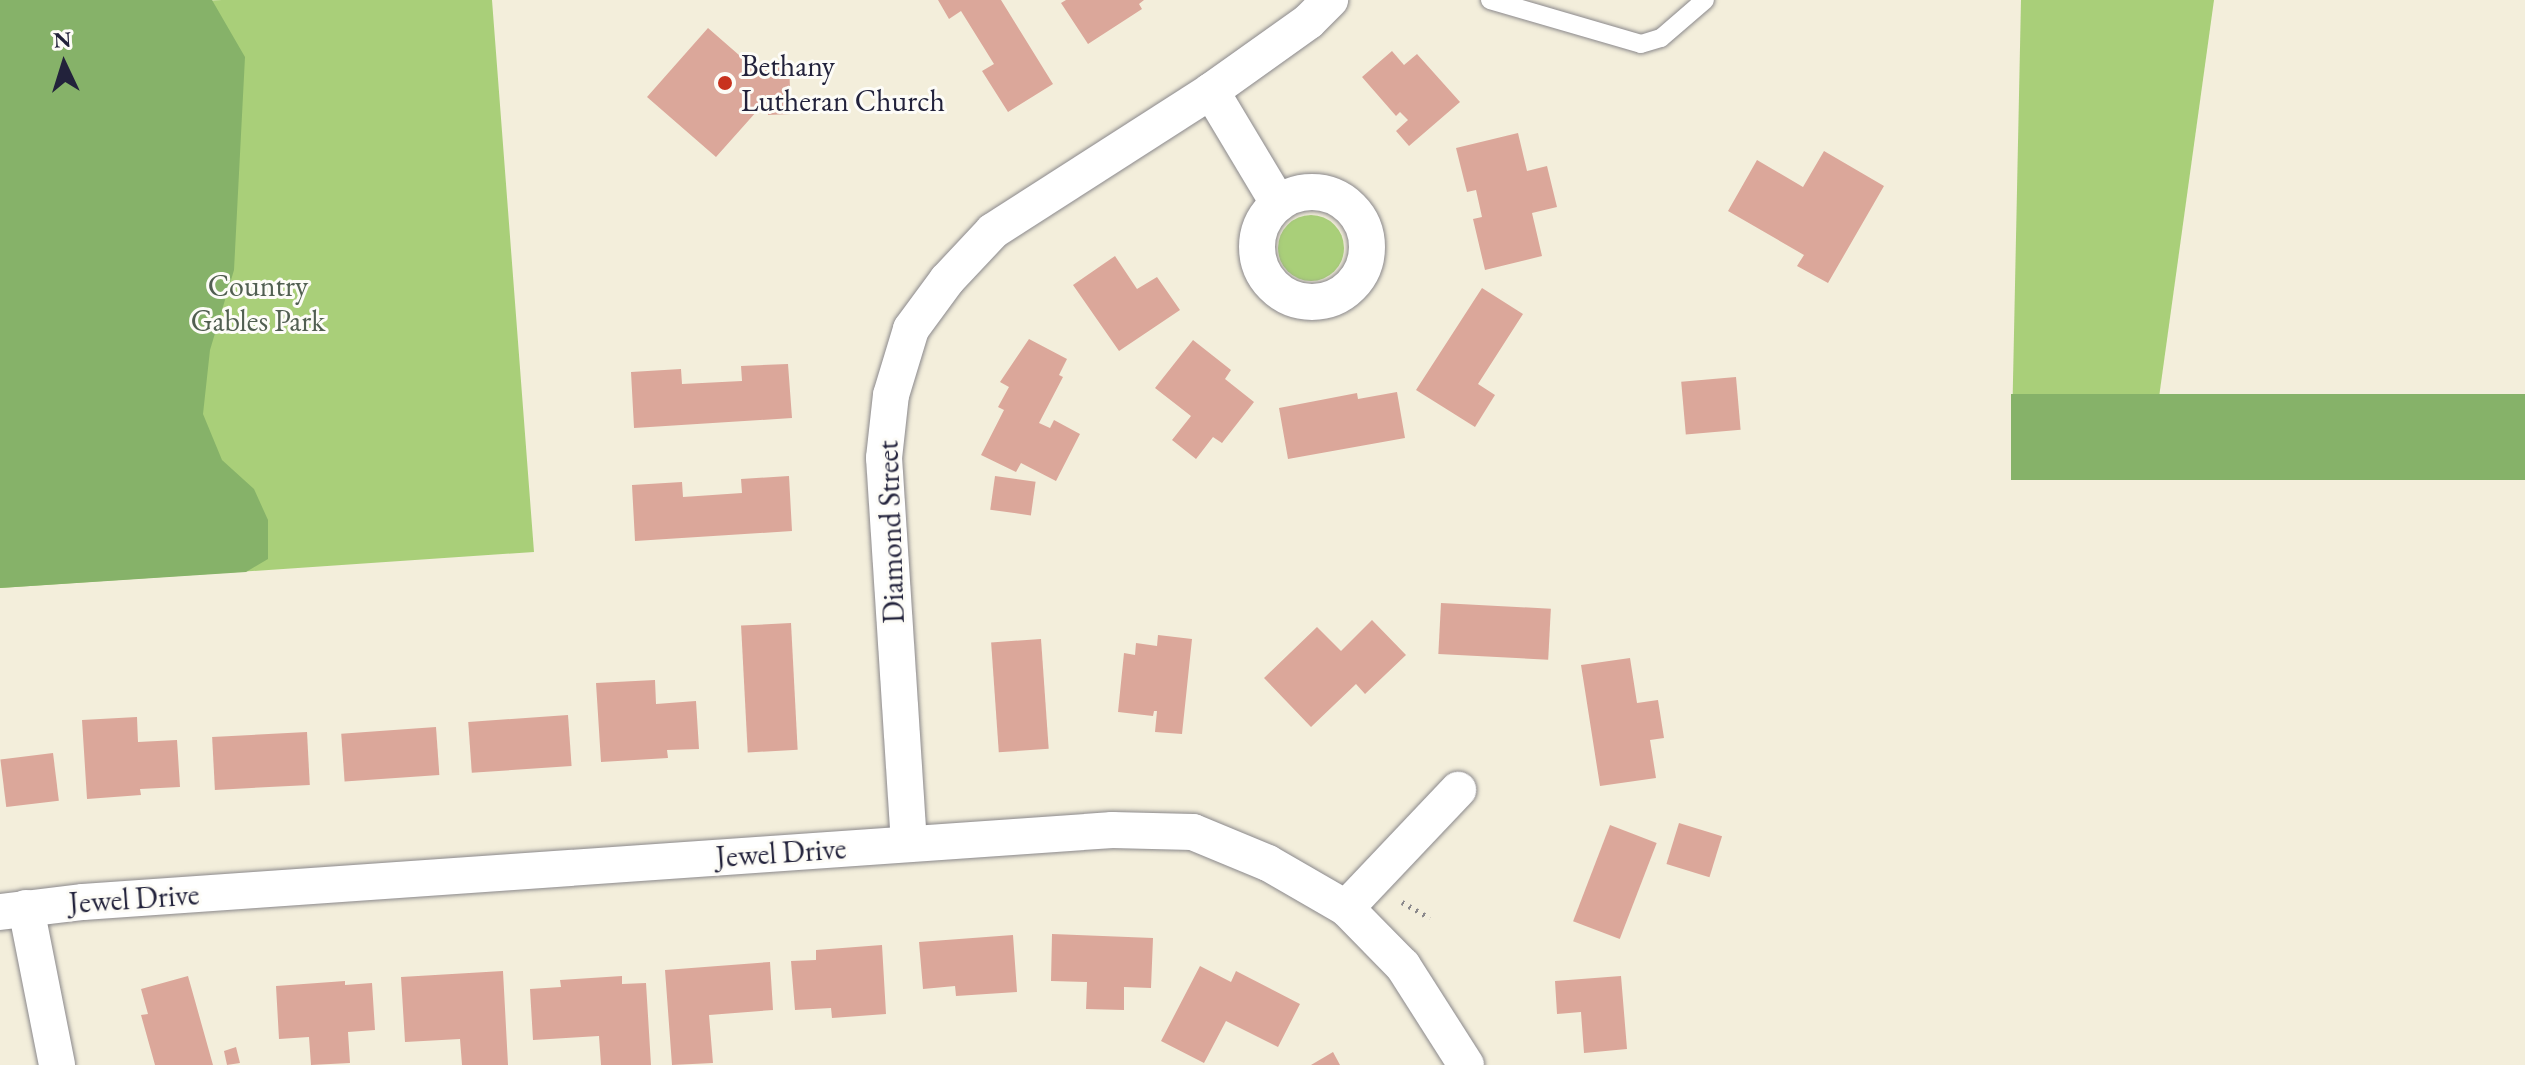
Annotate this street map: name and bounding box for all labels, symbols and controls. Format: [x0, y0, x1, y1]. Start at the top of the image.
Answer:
north arrow [24, 24, 104, 104]
text: N [52, 24, 72, 55]
place label: Bethany Lutheran Church [741, 48, 945, 118]
marker: Bethany Lutheran Church [716, 74, 734, 92]
park label: Country Gables Park [191, 268, 325, 338]
street label: Diamond Street [870, 440, 912, 624]
street label: Jewel Drive [715, 830, 847, 876]
street label: Jewel Drive [68, 876, 200, 922]

